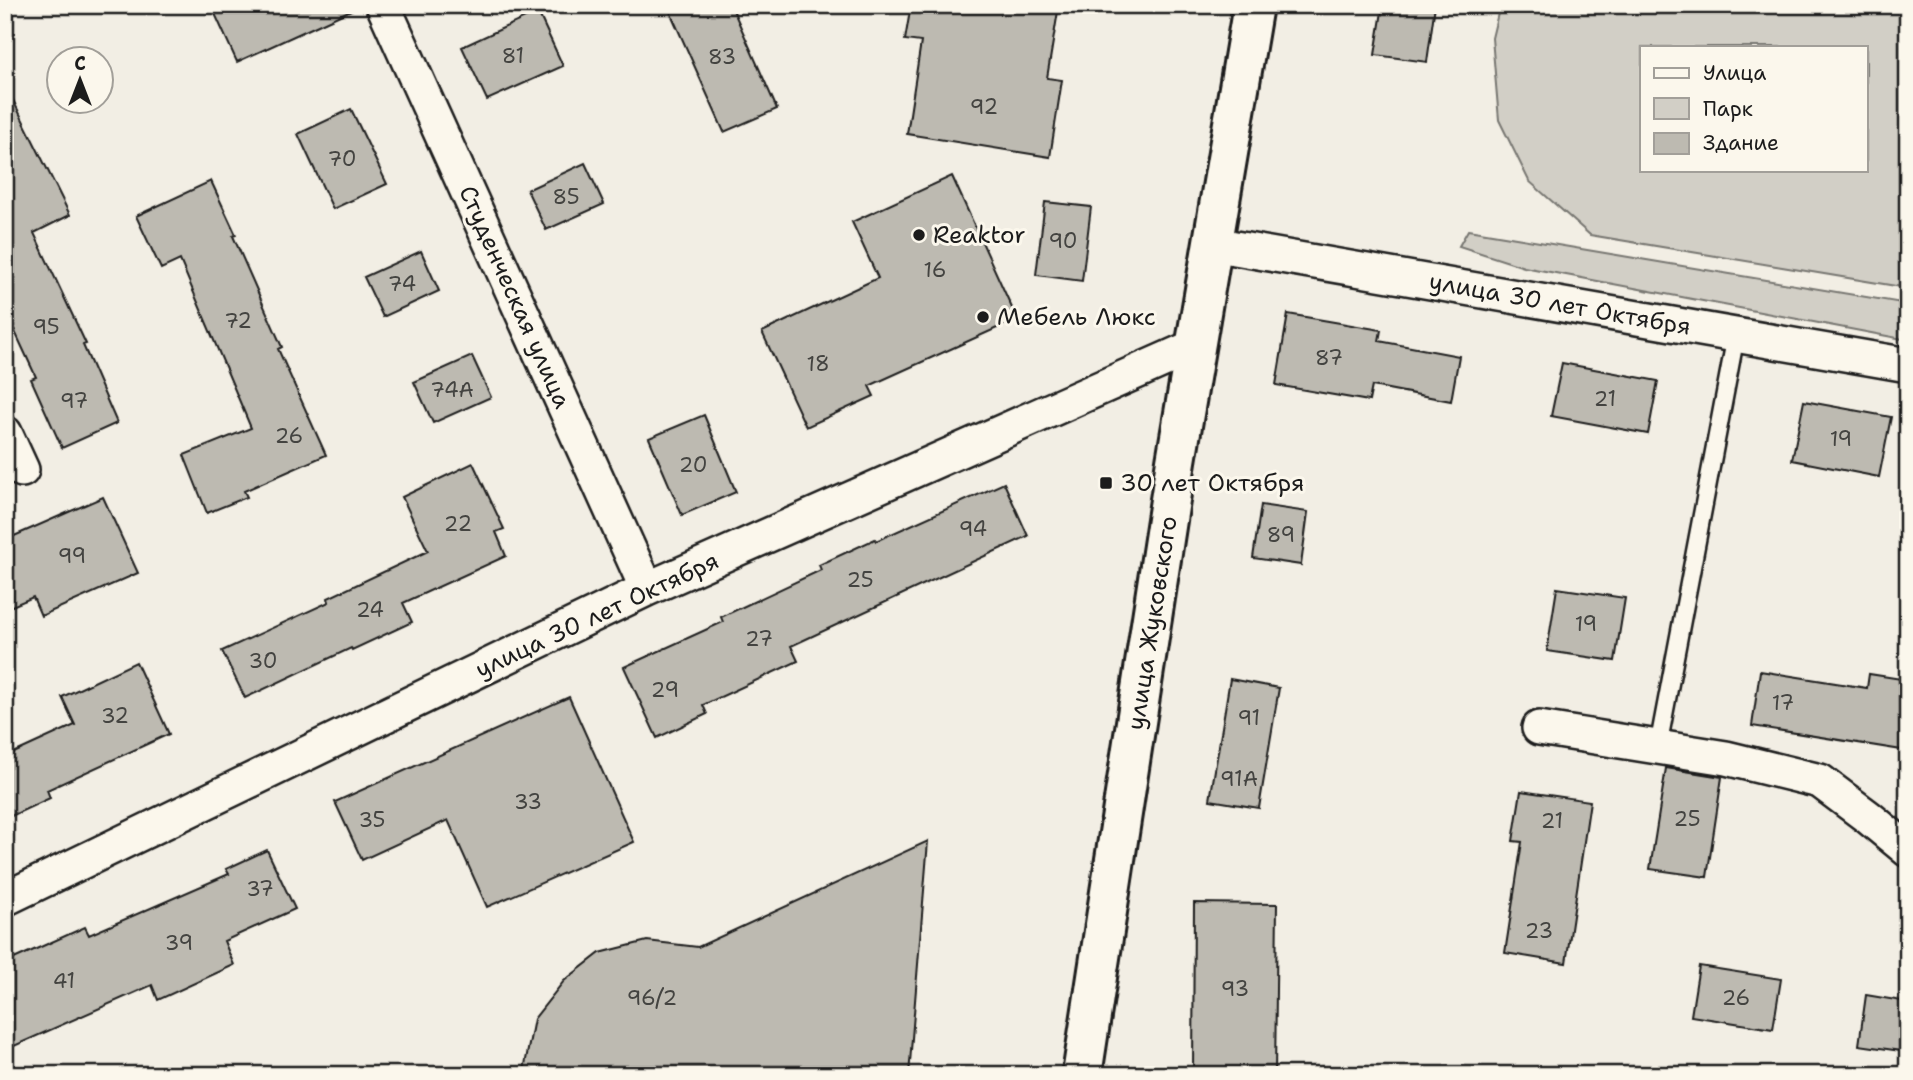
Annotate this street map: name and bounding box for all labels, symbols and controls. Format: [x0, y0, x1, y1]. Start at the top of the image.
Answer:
house number: 81 [502, 42, 524, 70]
house number: 83 [708, 43, 736, 71]
north arrow [46, 46, 116, 116]
legend [1640, 46, 1868, 172]
text: С [74, 51, 86, 76]
text: Улица [1703, 59, 1766, 87]
house number: 92 [970, 93, 998, 121]
text: Парк [1703, 95, 1753, 123]
text: Здание [1703, 129, 1779, 157]
house number: 70 [328, 145, 356, 173]
street label: Студенческая улица [451, 180, 579, 414]
house number: 85 [552, 183, 580, 211]
place label: Reaktor [933, 219, 1026, 251]
marker: Reaktor [911, 227, 927, 243]
house number: 90 [1048, 227, 1078, 255]
house number: 16 [924, 256, 946, 284]
street label: улица 30 лет Октября [1427, 265, 1693, 343]
house number: 74 [388, 270, 416, 298]
place label: Мебель Люкс [997, 301, 1156, 333]
house number: 72 [224, 307, 252, 335]
marker: Мебель Люкс [975, 309, 991, 325]
house number: 95 [32, 313, 60, 341]
house number: 87 [1315, 344, 1343, 372]
house number: 18 [806, 350, 830, 378]
house number: 74А [430, 376, 474, 404]
house number: 21 [1594, 385, 1616, 413]
house number: 97 [60, 387, 88, 415]
house number: 26 [275, 422, 303, 450]
house number: 19 [1830, 425, 1852, 453]
house number: 20 [679, 451, 707, 479]
place label: 30 лет Октября [1120, 467, 1304, 499]
marker: 30 лет Октября [1098, 475, 1114, 491]
house number: 22 [444, 510, 472, 538]
street label: улица Жуковского [1119, 514, 1185, 732]
house number: 94 [959, 515, 987, 543]
house number: 89 [1267, 521, 1295, 549]
house number: 99 [58, 542, 86, 570]
street label: улица 30 лет Октября [470, 544, 724, 686]
house number: 25 [846, 566, 874, 594]
house number: 24 [356, 596, 384, 624]
house number: 19 [1575, 610, 1597, 638]
house number: 27 [745, 625, 773, 653]
house number: 30 [248, 647, 278, 675]
house number: 29 [651, 676, 679, 704]
house number: 17 [1772, 689, 1794, 717]
house number: 32 [101, 702, 129, 730]
house number: 91 [1238, 704, 1260, 732]
house number: 91А [1220, 765, 1258, 793]
house number: 33 [514, 788, 542, 816]
house number: 25 [1673, 805, 1701, 833]
house number: 35 [359, 806, 385, 834]
house number: 21 [1541, 807, 1563, 835]
house number: 37 [246, 875, 274, 903]
house number: 23 [1525, 917, 1553, 945]
house number: 39 [165, 929, 193, 957]
house number: 41 [53, 967, 75, 995]
house number: 93 [1221, 975, 1249, 1003]
house number: 96/2 [627, 984, 677, 1012]
house number: 26 [1722, 984, 1750, 1012]

